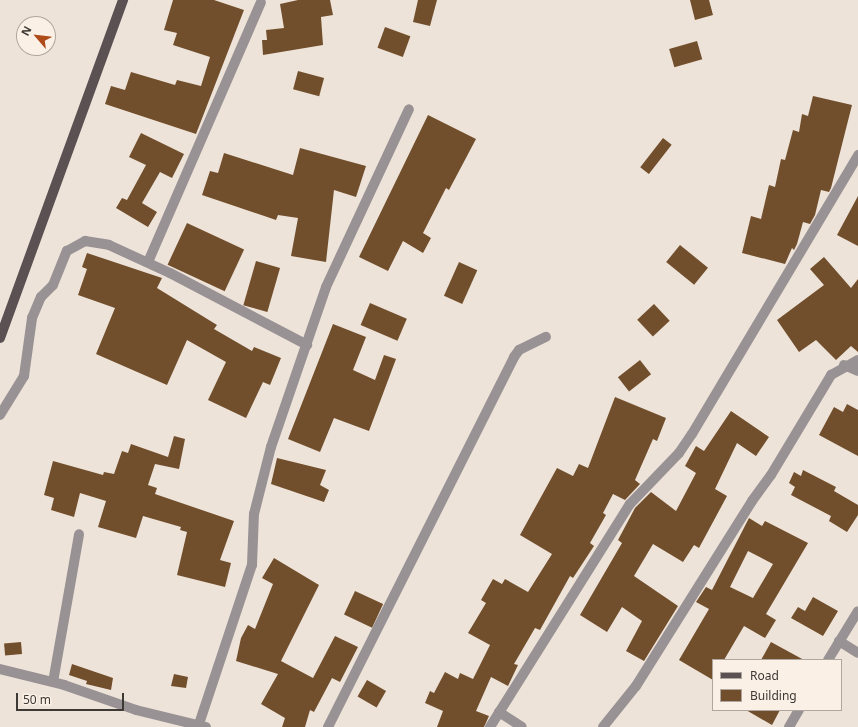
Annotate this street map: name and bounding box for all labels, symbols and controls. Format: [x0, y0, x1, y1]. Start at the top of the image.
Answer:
north arrow [16, 16, 56, 56]
text: N [17, 23, 35, 38]
legend [712, 659, 842, 711]
text: Road [750, 667, 779, 684]
scale bar [18, 685, 126, 711]
text: Building [750, 687, 797, 704]
text: 50 m [23, 691, 51, 708]

